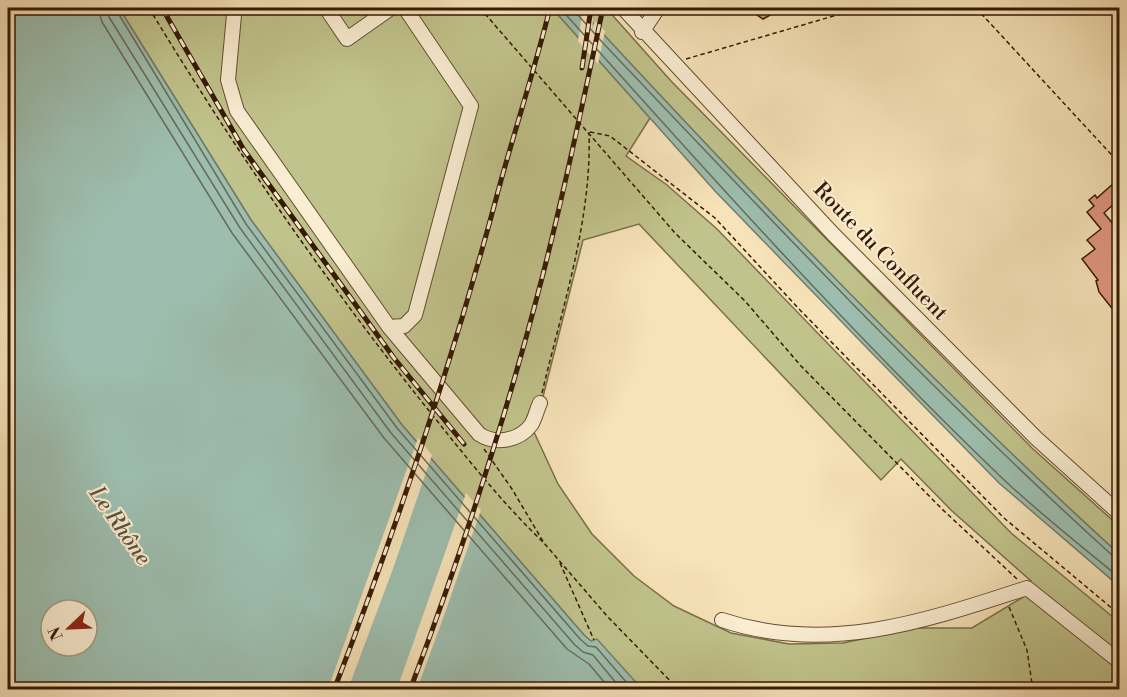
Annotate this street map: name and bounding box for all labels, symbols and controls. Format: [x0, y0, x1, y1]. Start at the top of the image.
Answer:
street label: Route du Confluent [808, 177, 953, 327]
water label: Le Rhône [82, 481, 157, 570]
north arrow [39, 598, 99, 658]
text: N [44, 623, 68, 643]

